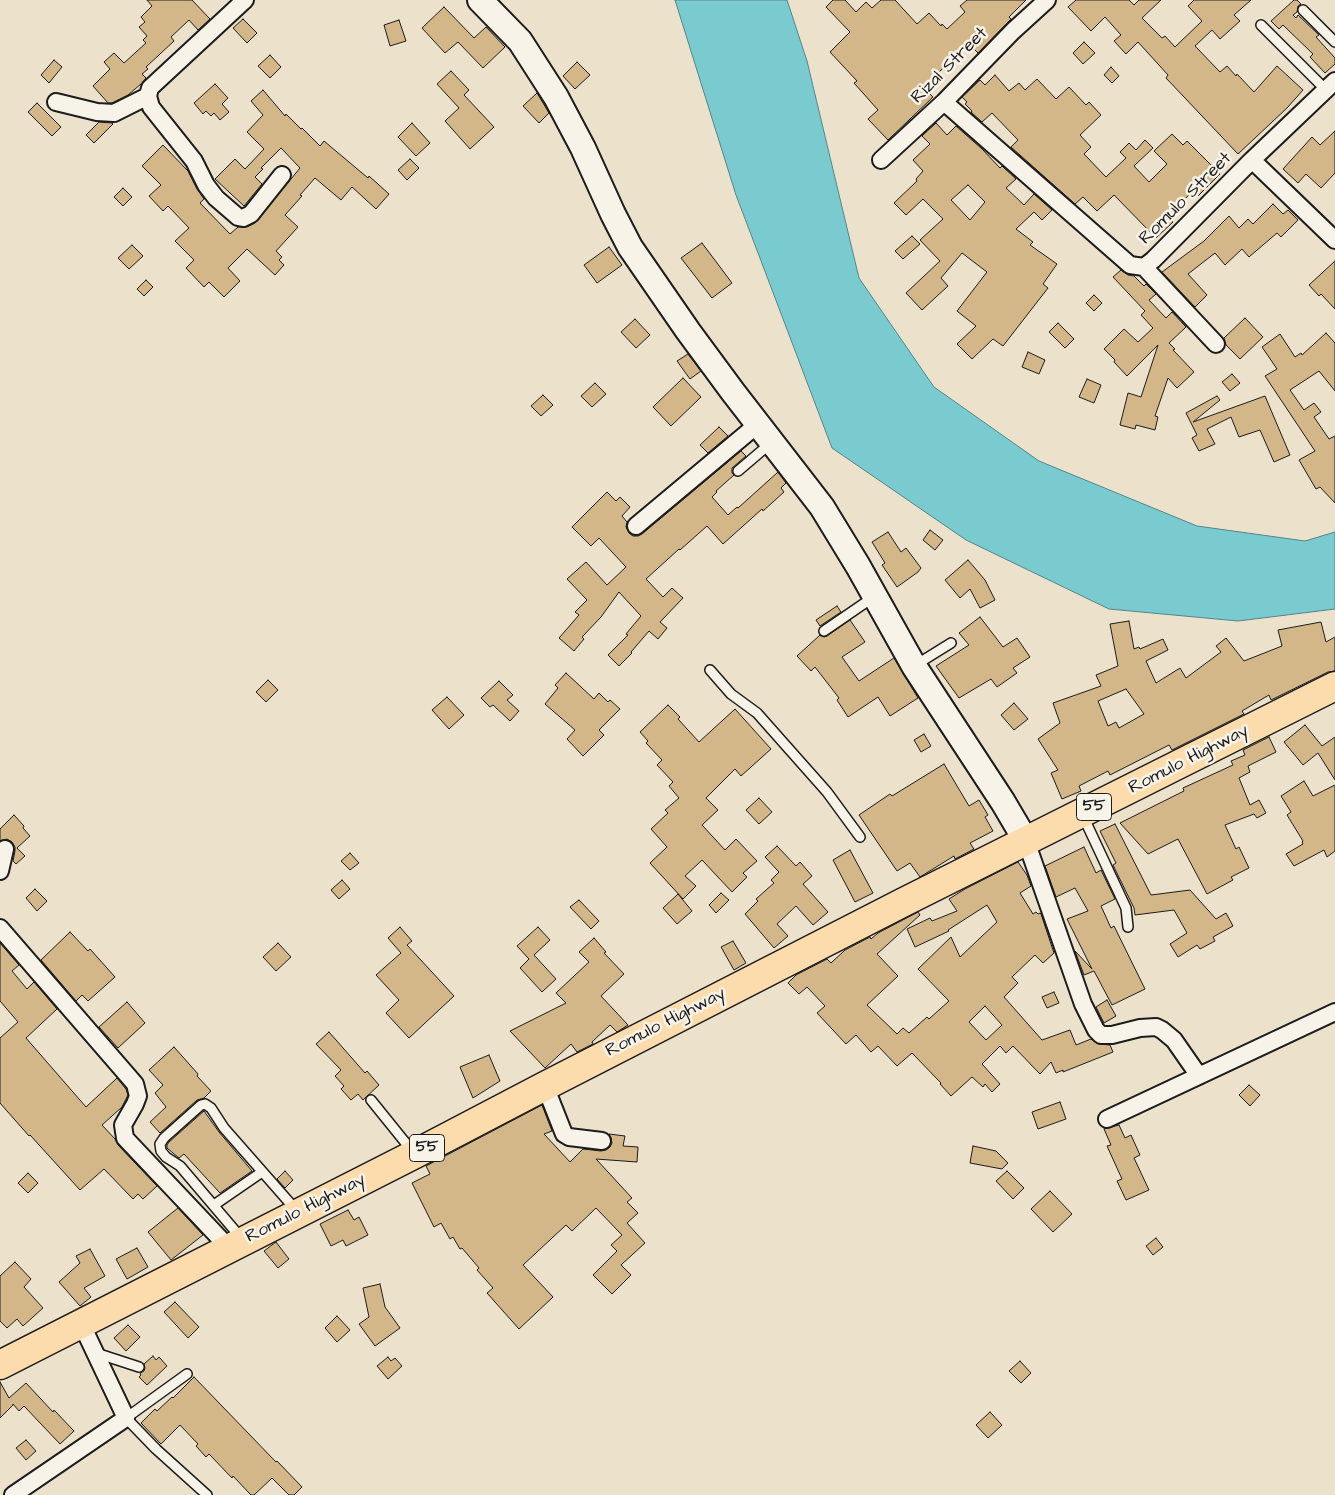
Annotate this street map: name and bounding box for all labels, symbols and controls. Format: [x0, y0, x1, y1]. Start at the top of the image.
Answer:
street label: Rizal Street [907, 23, 993, 109]
street label: Romulo Street [1135, 148, 1237, 250]
street label: Romulo Highway [1125, 720, 1253, 800]
road number: 55 [1076, 794, 1112, 820]
street label: Romulo Highway [602, 983, 730, 1063]
road number: 55 [410, 1134, 444, 1162]
street label: Romulo Highway [242, 1169, 370, 1249]

